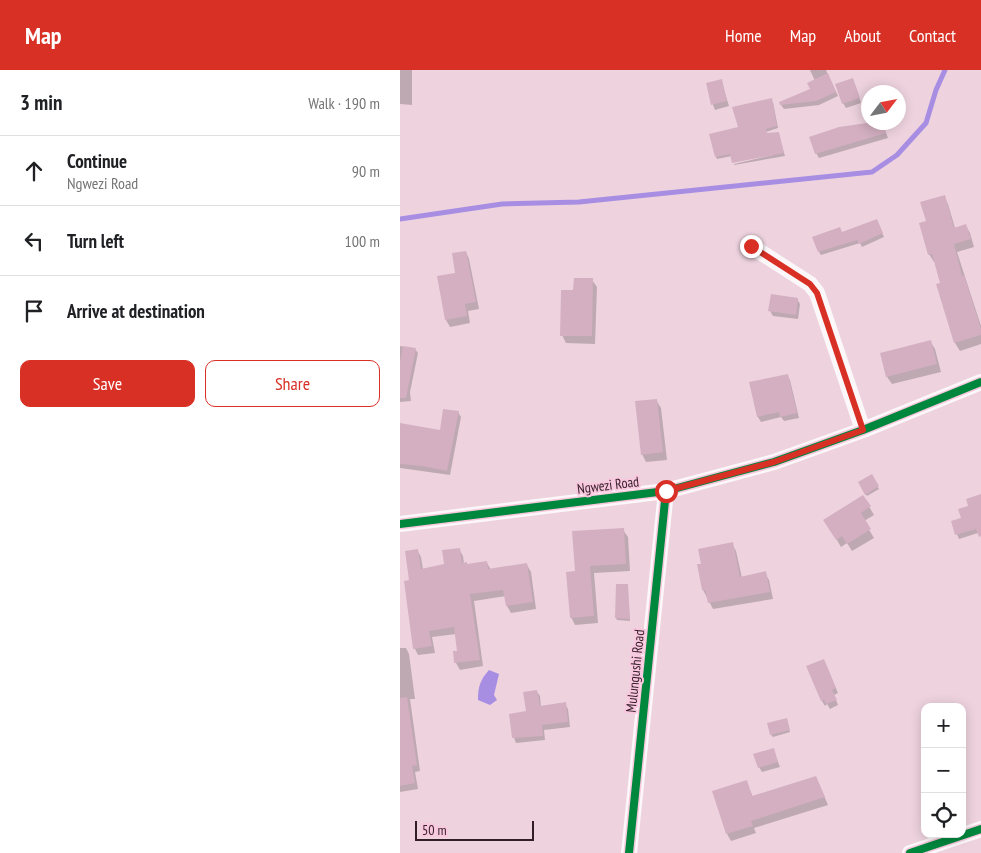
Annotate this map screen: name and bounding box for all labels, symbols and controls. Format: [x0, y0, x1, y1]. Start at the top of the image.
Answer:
text: Map [25, 20, 62, 51]
text: Home [725, 24, 762, 47]
text: Map [790, 24, 816, 47]
text: About [844, 24, 881, 47]
text: Contact [909, 24, 956, 47]
north arrow [861, 85, 906, 130]
text: 3 min [20, 89, 62, 116]
text: Walk · 190 m [308, 93, 380, 113]
text: Continue [67, 149, 127, 173]
icon: ahead [20, 157, 48, 185]
text: 90 m [352, 161, 380, 181]
text: Ngwezi Road [67, 173, 138, 193]
icon: left [20, 227, 48, 255]
text: Turn left [67, 229, 124, 253]
text: 100 m [345, 231, 380, 251]
route end [740, 235, 763, 258]
icon: arrive [20, 297, 48, 325]
text: Arrive at destination [67, 299, 205, 323]
button: Save [20, 360, 195, 407]
button: Share [205, 360, 380, 407]
street label: Ngwezi Road [576, 472, 640, 498]
route start [655, 480, 678, 503]
street label: Mulungushi Road [622, 629, 648, 713]
map controls [921, 703, 966, 838]
button: + [921, 703, 966, 748]
button: − [921, 748, 966, 793]
button: locate [921, 793, 966, 838]
scale bar [415, 818, 534, 841]
text: 50 m [422, 821, 447, 839]

